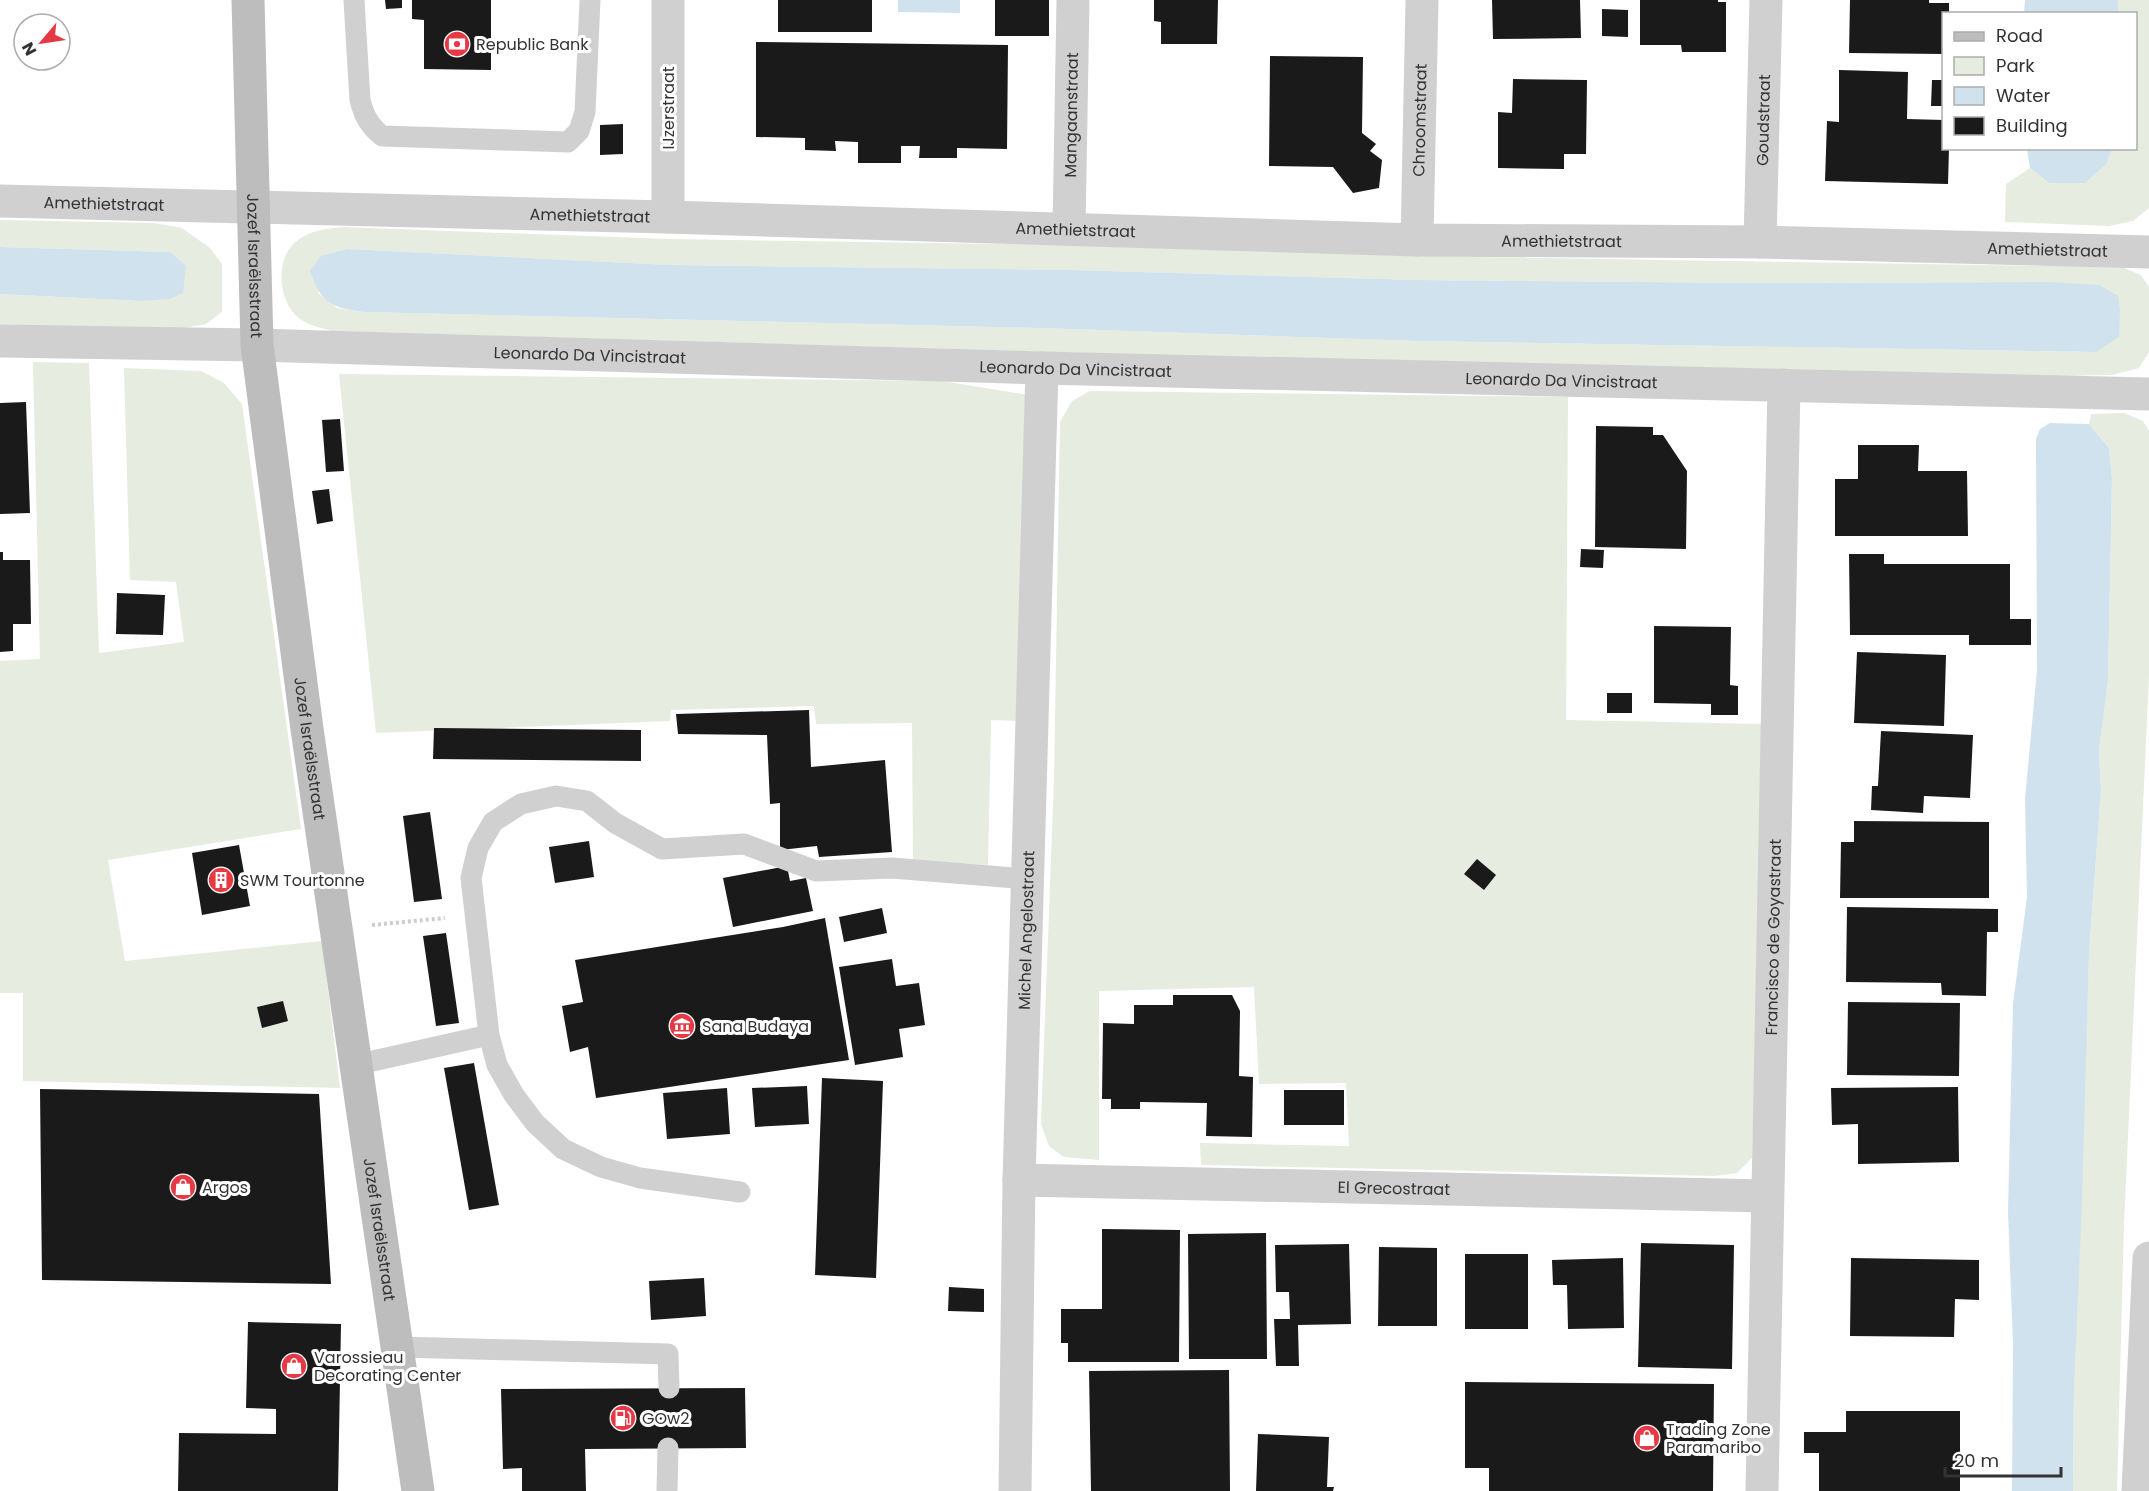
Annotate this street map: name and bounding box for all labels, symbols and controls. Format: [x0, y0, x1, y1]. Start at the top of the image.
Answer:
north arrow [12, 12, 72, 72]
legend [1942, 12, 2137, 150]
text: Road [1996, 23, 2043, 48]
bank icon: Republic Bank [442, 29, 472, 59]
place label: Republic Bank [476, 33, 589, 56]
text: N [16, 38, 42, 60]
street label: Mangaanstraat [1059, 52, 1084, 178]
text: Park [1996, 53, 2035, 78]
street label: Chroomstraat [1407, 63, 1433, 177]
street label: IJzerstraat [657, 66, 680, 150]
street label: Goudstraat [1751, 74, 1776, 166]
text: Water [1996, 83, 2050, 108]
text: Building [1996, 113, 2068, 138]
street label: Amethietstraat [43, 191, 165, 217]
street label: Jozef Israëlsstraat [241, 193, 268, 339]
street label: Amethietstraat [529, 203, 651, 229]
street label: Amethietstraat [1015, 217, 1136, 243]
street label: Amethietstraat [1501, 229, 1622, 253]
street label: Amethietstraat [1987, 237, 2108, 263]
street label: Leonardo Da Vincistraat [493, 341, 686, 370]
street label: Leonardo Da Vincistraat [979, 355, 1172, 383]
street label: Leonardo Da Vincistraat [1465, 367, 1658, 394]
street label: Jozef Israëlsstraat [288, 675, 331, 822]
street label: Francisco de Goyastraat [1760, 838, 1787, 1036]
street label: Michel Angelostraat [1013, 850, 1040, 1010]
building icon: SWM Tourtonne [206, 865, 236, 895]
place label: SWM Tourtonne [240, 869, 365, 892]
museum icon: Sana Budaya [667, 1011, 697, 1041]
place label: Sana Budaya [702, 1015, 809, 1038]
street label: Jozef Israëlsstraat [358, 1156, 401, 1303]
shop icon: Argos [168, 1172, 198, 1202]
place label: Argos [202, 1176, 248, 1199]
street label: El Grecostraat [1337, 1176, 1451, 1201]
place label: Varossieau Decorating Center [314, 1346, 461, 1387]
shop icon: Varossieau Decorating Center [279, 1351, 309, 1381]
fuel station icon: GOw2 [608, 1403, 638, 1433]
place label: GOw2 [642, 1407, 689, 1430]
place label: Trading Zone Paramaribo [1666, 1418, 1771, 1459]
shop icon: Trading Zone Paramaribo [1632, 1423, 1662, 1453]
scale bar [1945, 1440, 2060, 1478]
text: 20 m [1954, 1448, 1999, 1473]

